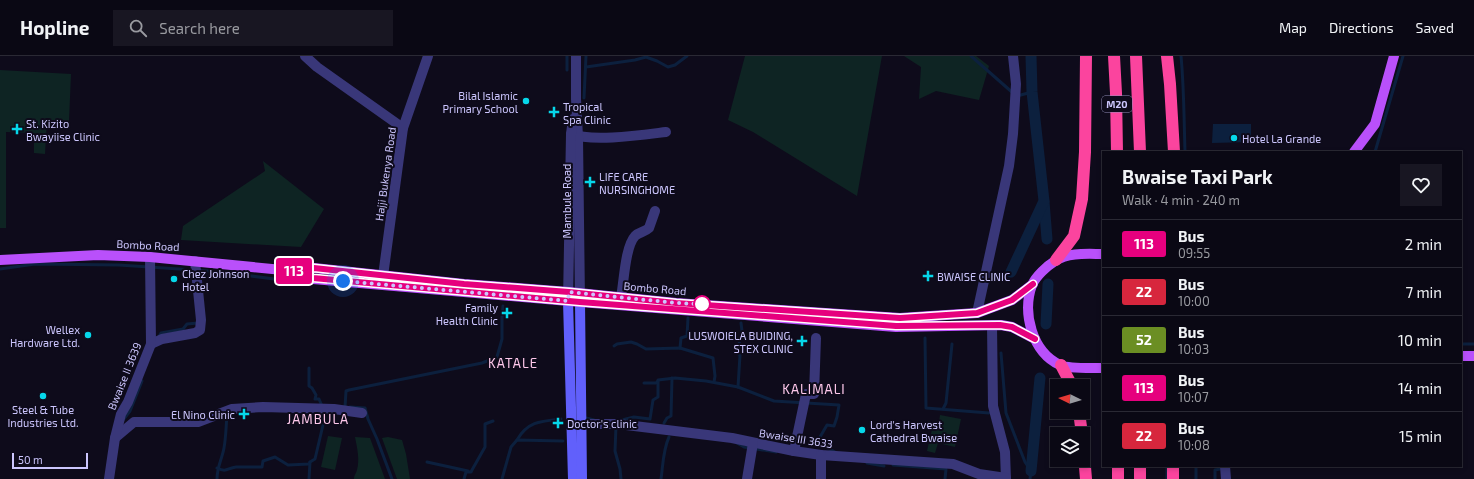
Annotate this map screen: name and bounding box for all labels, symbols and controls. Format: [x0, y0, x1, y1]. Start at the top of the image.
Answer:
search box [113, 10, 393, 46]
text: Hopline [20, 16, 89, 39]
icon: search [127, 17, 149, 39]
text: Search here [159, 19, 240, 37]
text: Map [1279, 19, 1307, 36]
text: Directions [1329, 19, 1394, 36]
text: Saved [1416, 19, 1454, 36]
place label: Bilal Islamic Primary School [443, 89, 519, 115]
marker: Bilal Islamic Primary School [521, 96, 531, 106]
road number: M20 [1102, 96, 1132, 112]
place label: Tropical Spa Clinic [563, 100, 611, 126]
marker: Tropical Spa Clinic [548, 106, 560, 118]
place label: St. Kizito Bwayiise Clinic [26, 117, 100, 143]
marker: St. Kizito Bwayiise Clinic [11, 123, 23, 135]
street label: Hajji Bukenya Road [372, 126, 399, 222]
place label: Hotel La Grande [1242, 132, 1321, 145]
marker: Hotel La Grande [1229, 133, 1239, 143]
street label: Mambule Road [560, 164, 573, 238]
button: heart [1400, 164, 1442, 206]
text: Bwaise Taxi Park [1122, 165, 1273, 188]
place label: LIFE CARE NURSINGHOME [599, 170, 675, 196]
marker: LIFE CARE NURSINGHOME [584, 176, 596, 188]
text: Walk · 4 min · 240 m [1122, 192, 1240, 208]
text: Bus [1178, 227, 1204, 245]
text: 113 [1134, 235, 1154, 252]
text: 2 min [1405, 235, 1442, 253]
street label: Bombo Road [116, 237, 180, 253]
text: 09:55 [1178, 245, 1210, 261]
line badge: 113 [271, 258, 317, 284]
text: 113 [284, 262, 304, 279]
place label: Chez Johnson Hotel [182, 267, 249, 293]
marker: BWAISE CLINIC [922, 270, 934, 282]
place label: BWAISE CLINIC [937, 270, 1010, 283]
your location [333, 271, 353, 291]
marker: Chez Johnson Hotel [169, 274, 179, 284]
text: Bus [1178, 275, 1204, 293]
street label: Bombo Road [623, 279, 687, 297]
text: 22 [1136, 283, 1152, 300]
text: 7 min [1405, 283, 1442, 301]
text: 10:00 [1178, 293, 1210, 309]
unlabelled marker [693, 295, 711, 313]
place label: Family Health Clinic [436, 301, 498, 327]
marker: Family Health Clinic [501, 307, 513, 319]
place label: Wellex Hardware Ltd. [10, 323, 80, 349]
text: Bus [1178, 323, 1204, 341]
place label: LUSWOIELA BUIDING, STEX CLINIC [688, 329, 793, 355]
marker: Wellex Hardware Ltd. [83, 330, 93, 340]
text: 52 [1136, 331, 1152, 348]
text: 10 min [1398, 331, 1442, 349]
marker: LUSWOIELA BUIDING, STEX CLINIC [796, 335, 808, 347]
street label: Bwaise II 3639 [105, 340, 143, 412]
text: 10:03 [1178, 341, 1209, 357]
district label: KATALE [488, 355, 538, 371]
text: Bus [1178, 371, 1204, 389]
north arrow [1050, 379, 1090, 419]
map controls [1050, 379, 1090, 467]
text: 113 [1134, 379, 1154, 396]
text: 14 min [1398, 379, 1442, 397]
district label: KALIMALI [782, 381, 846, 397]
text: 10:07 [1178, 389, 1209, 405]
marker: Steel & Tube Industries Ltd. [38, 391, 48, 401]
place label: Steel & Tube Industries Ltd. [7, 403, 79, 429]
place label: El Nino Clinic [171, 408, 235, 421]
marker: El Nino Clinic [238, 408, 250, 420]
district label: JAMBULA [287, 411, 349, 427]
marker: Doctor's clinic [552, 417, 564, 429]
place label: Doctor's clinic [567, 417, 637, 430]
place label: Lord's Harvest Cathedral Bwaise [870, 418, 957, 444]
text: Bus [1178, 419, 1204, 437]
marker: Lord's Harvest Cathedral Bwaise [857, 425, 867, 435]
street label: Bwaise III 3633 [758, 426, 834, 450]
button: layers [1050, 427, 1090, 467]
text: 22 [1136, 427, 1152, 444]
text: 15 min [1399, 427, 1442, 445]
text: 10:08 [1178, 437, 1210, 453]
scale bar [12, 451, 88, 470]
text: 50 m [18, 453, 43, 466]

